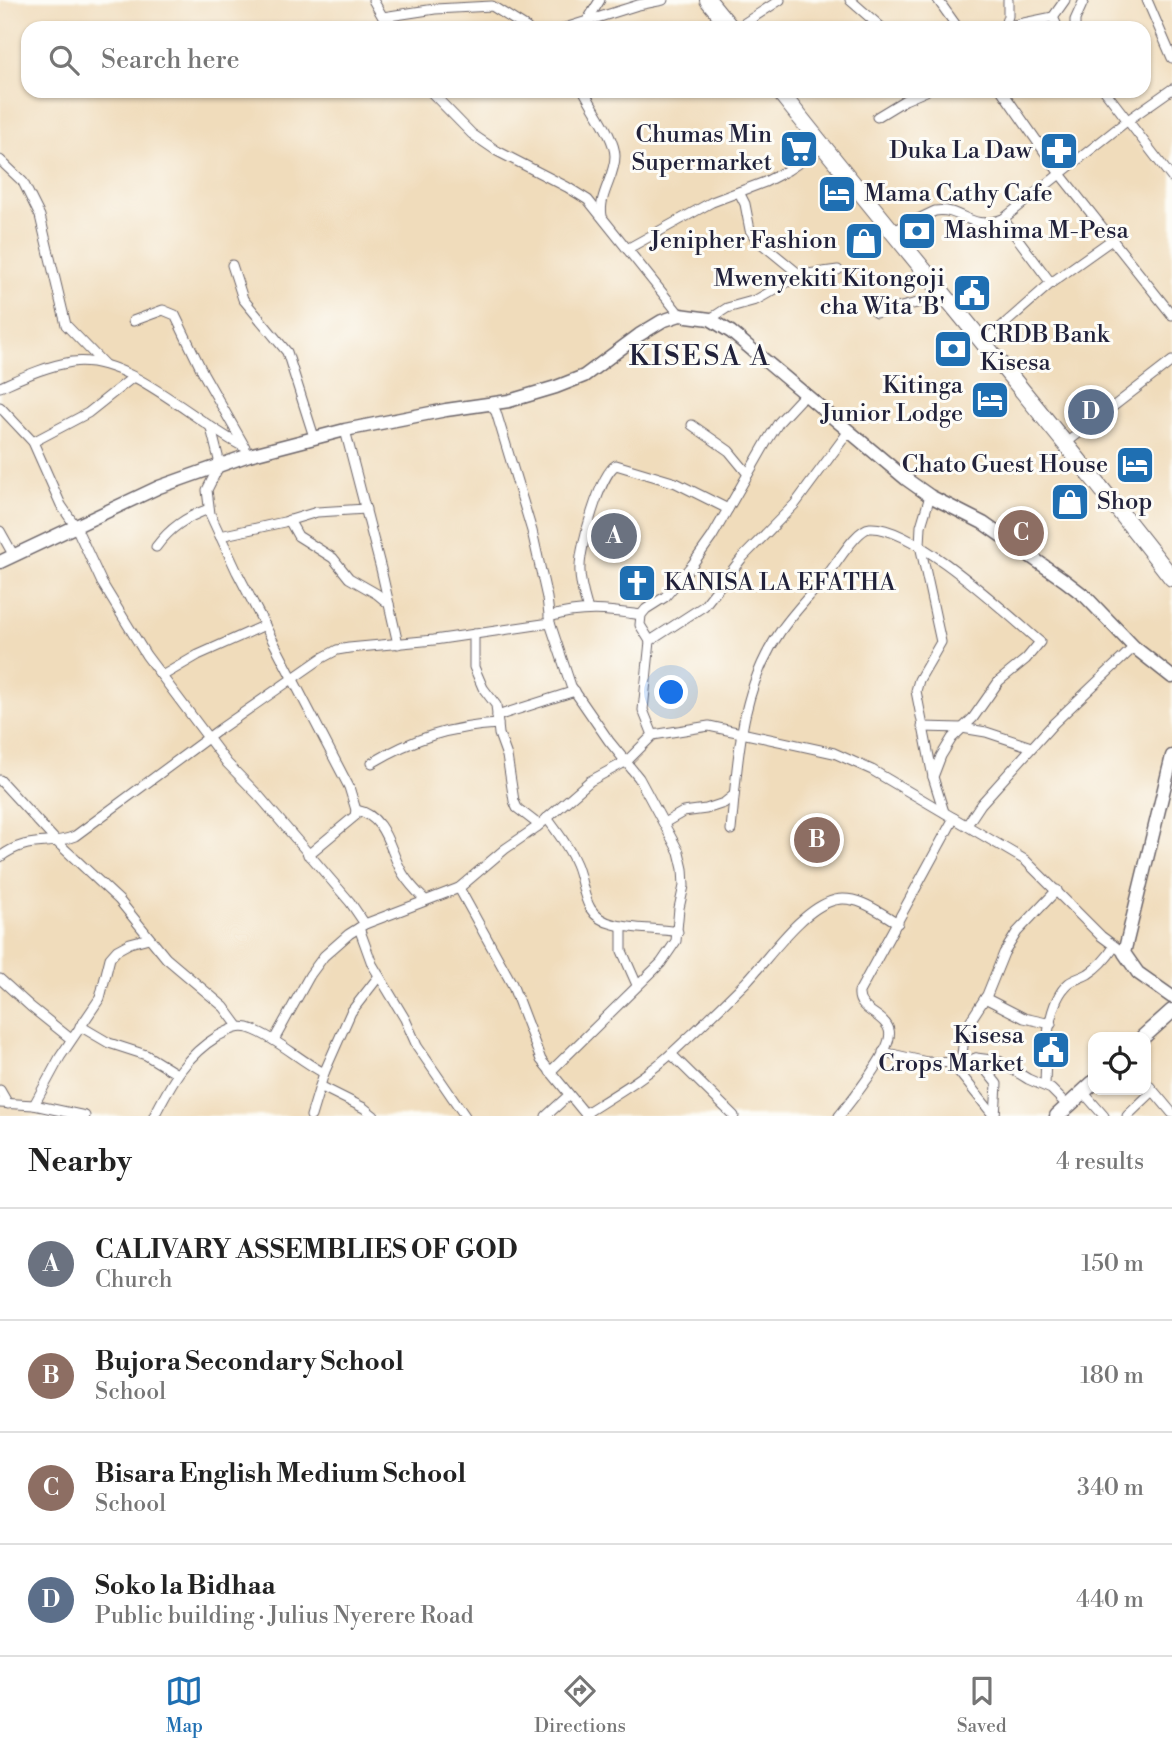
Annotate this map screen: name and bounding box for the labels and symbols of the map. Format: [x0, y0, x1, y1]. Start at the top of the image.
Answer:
place label: Chumas Min Supermarket [632, 120, 772, 178]
supermarket icon: Chumas Min Supermarket [778, 128, 820, 170]
pharmacy icon: Duka La Daw [1038, 130, 1080, 172]
place label: Duka La Daw [889, 136, 1034, 166]
hotel icon: Mama Cathy Cafe [816, 173, 858, 215]
place label: Mama Cathy Cafe [864, 179, 1053, 209]
bank icon: Mashima M-Pesa [896, 210, 938, 252]
place label: Mashima M-Pesa [944, 216, 1129, 246]
shop icon: Jenipher Fashion [843, 220, 885, 262]
place label: Jenipher Fashion [649, 226, 837, 256]
place label: Mwenyekiti Kitongoji cha Wita 'B' [713, 264, 945, 322]
public building icon: Mwenyekiti Kitongoji cha Wita 'B' [951, 272, 993, 314]
place label: CRDB Bank Kisesa [980, 320, 1111, 378]
bank icon: CRDB Bank Kisesa [932, 328, 974, 370]
district label: KISESA A [629, 339, 771, 374]
place label: Kitinga Junior Lodge [820, 371, 964, 429]
hotel icon: Kitinga Junior Lodge [969, 379, 1011, 421]
pin: D [1068, 386, 1114, 438]
hotel icon: Chato Guest House [1114, 444, 1156, 486]
place label: Chato Guest House [902, 450, 1108, 480]
shop icon: Shop [1049, 481, 1091, 523]
place label: Shop [1097, 487, 1152, 517]
pin: C [998, 507, 1044, 559]
pin: A [591, 510, 637, 562]
church icon: KANISA LA EFATHA [616, 562, 658, 604]
place label: KANISA LA EFATHA [664, 568, 896, 598]
your location [654, 675, 688, 709]
pin: B [794, 814, 840, 866]
place label: Kisesa Crops Market [878, 1021, 1025, 1079]
public building icon: Kisesa Crops Market [1030, 1029, 1072, 1071]

